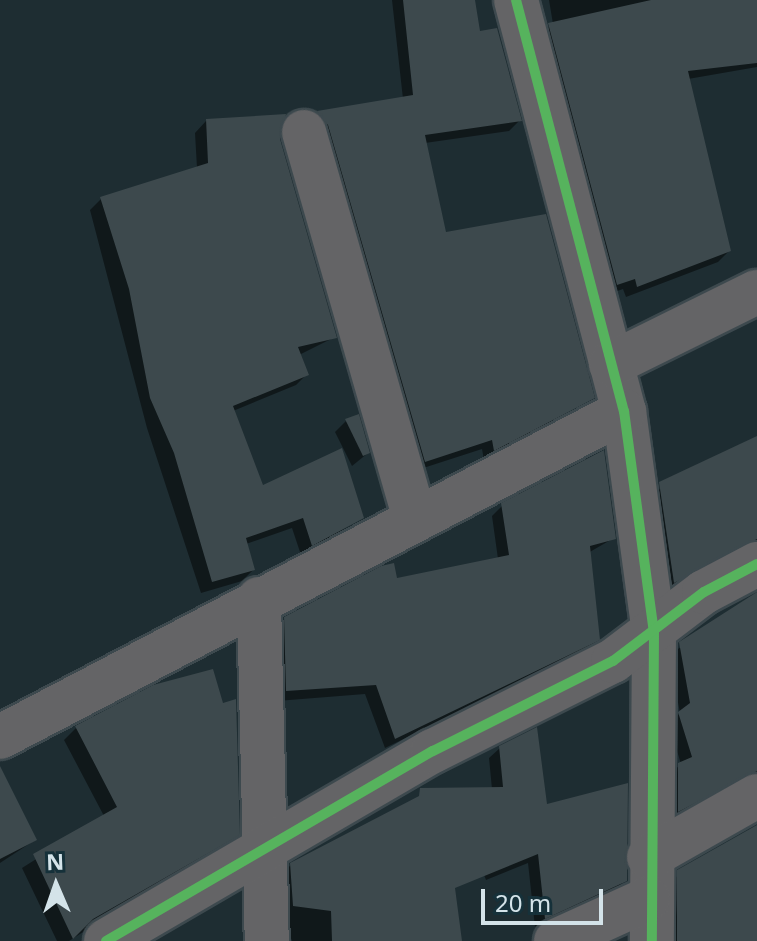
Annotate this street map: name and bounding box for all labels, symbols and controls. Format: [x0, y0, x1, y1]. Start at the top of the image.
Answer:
north arrow [16, 845, 96, 925]
text: N [46, 846, 65, 876]
scale bar [485, 873, 607, 923]
text: 20 m [495, 886, 551, 919]

